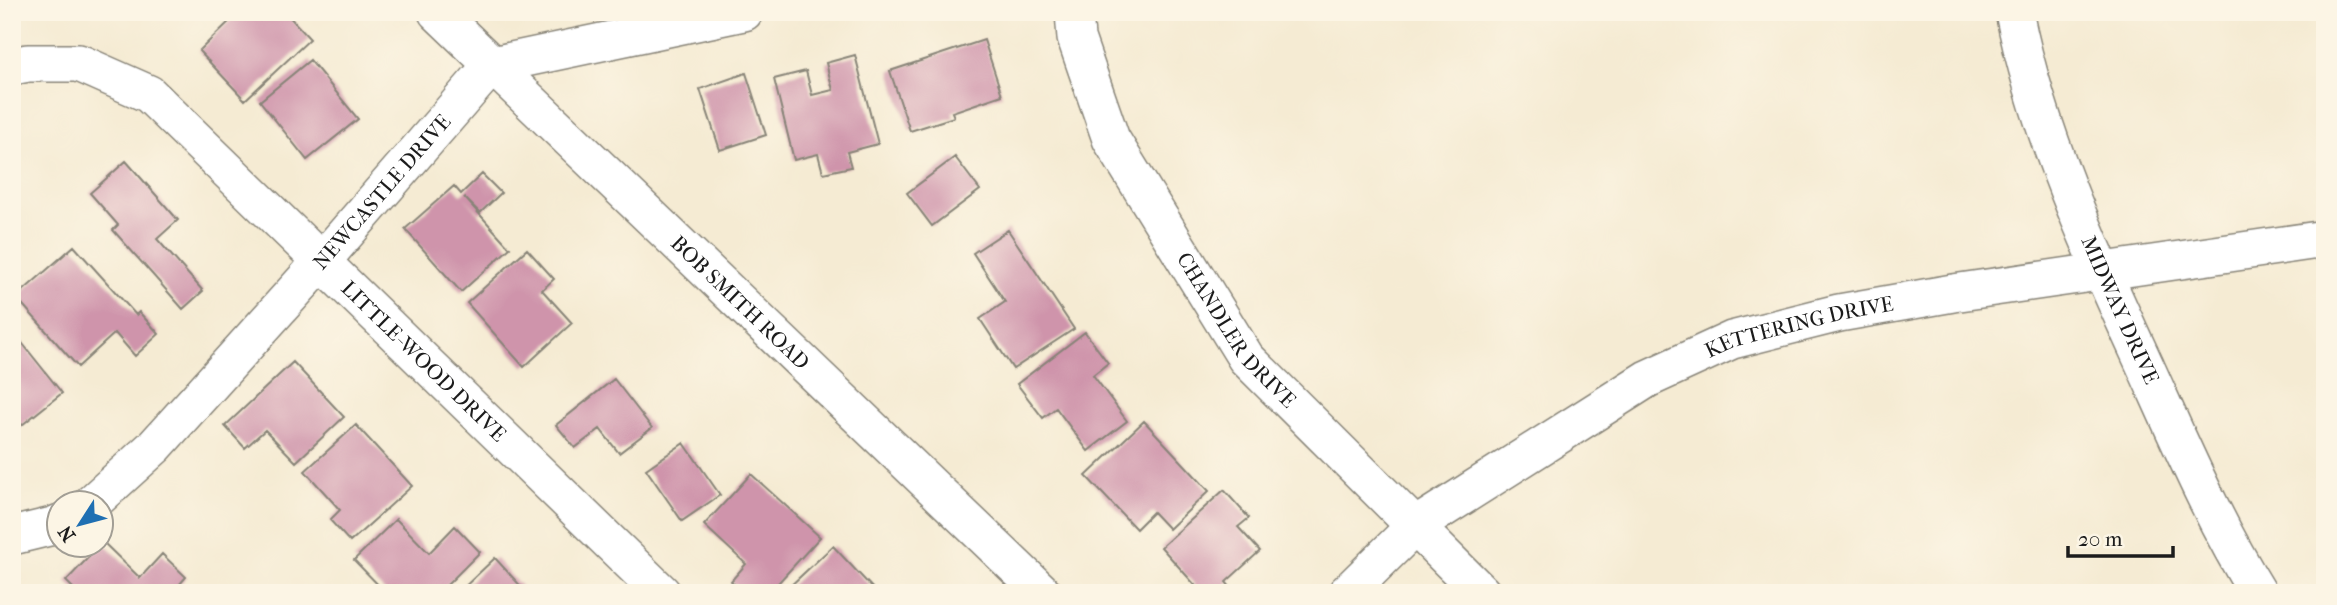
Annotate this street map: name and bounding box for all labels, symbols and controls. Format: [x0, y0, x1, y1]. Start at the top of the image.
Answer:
street label: NEWCASTLE DRIVE [308, 109, 456, 274]
street label: BOB SMITH ROAD [666, 231, 814, 374]
street label: MIDWAY DRIVE [2076, 232, 2164, 388]
street label: CHANDLER DRIVE [1172, 248, 1301, 413]
street label: LITTLE-WOOD DRIVE [336, 276, 511, 447]
street label: KETTERING DRIVE [1701, 292, 1896, 363]
north arrow [46, 490, 116, 560]
scale bar [2068, 514, 2172, 558]
text: N [54, 521, 80, 546]
text: 20 m [2078, 527, 2123, 551]

